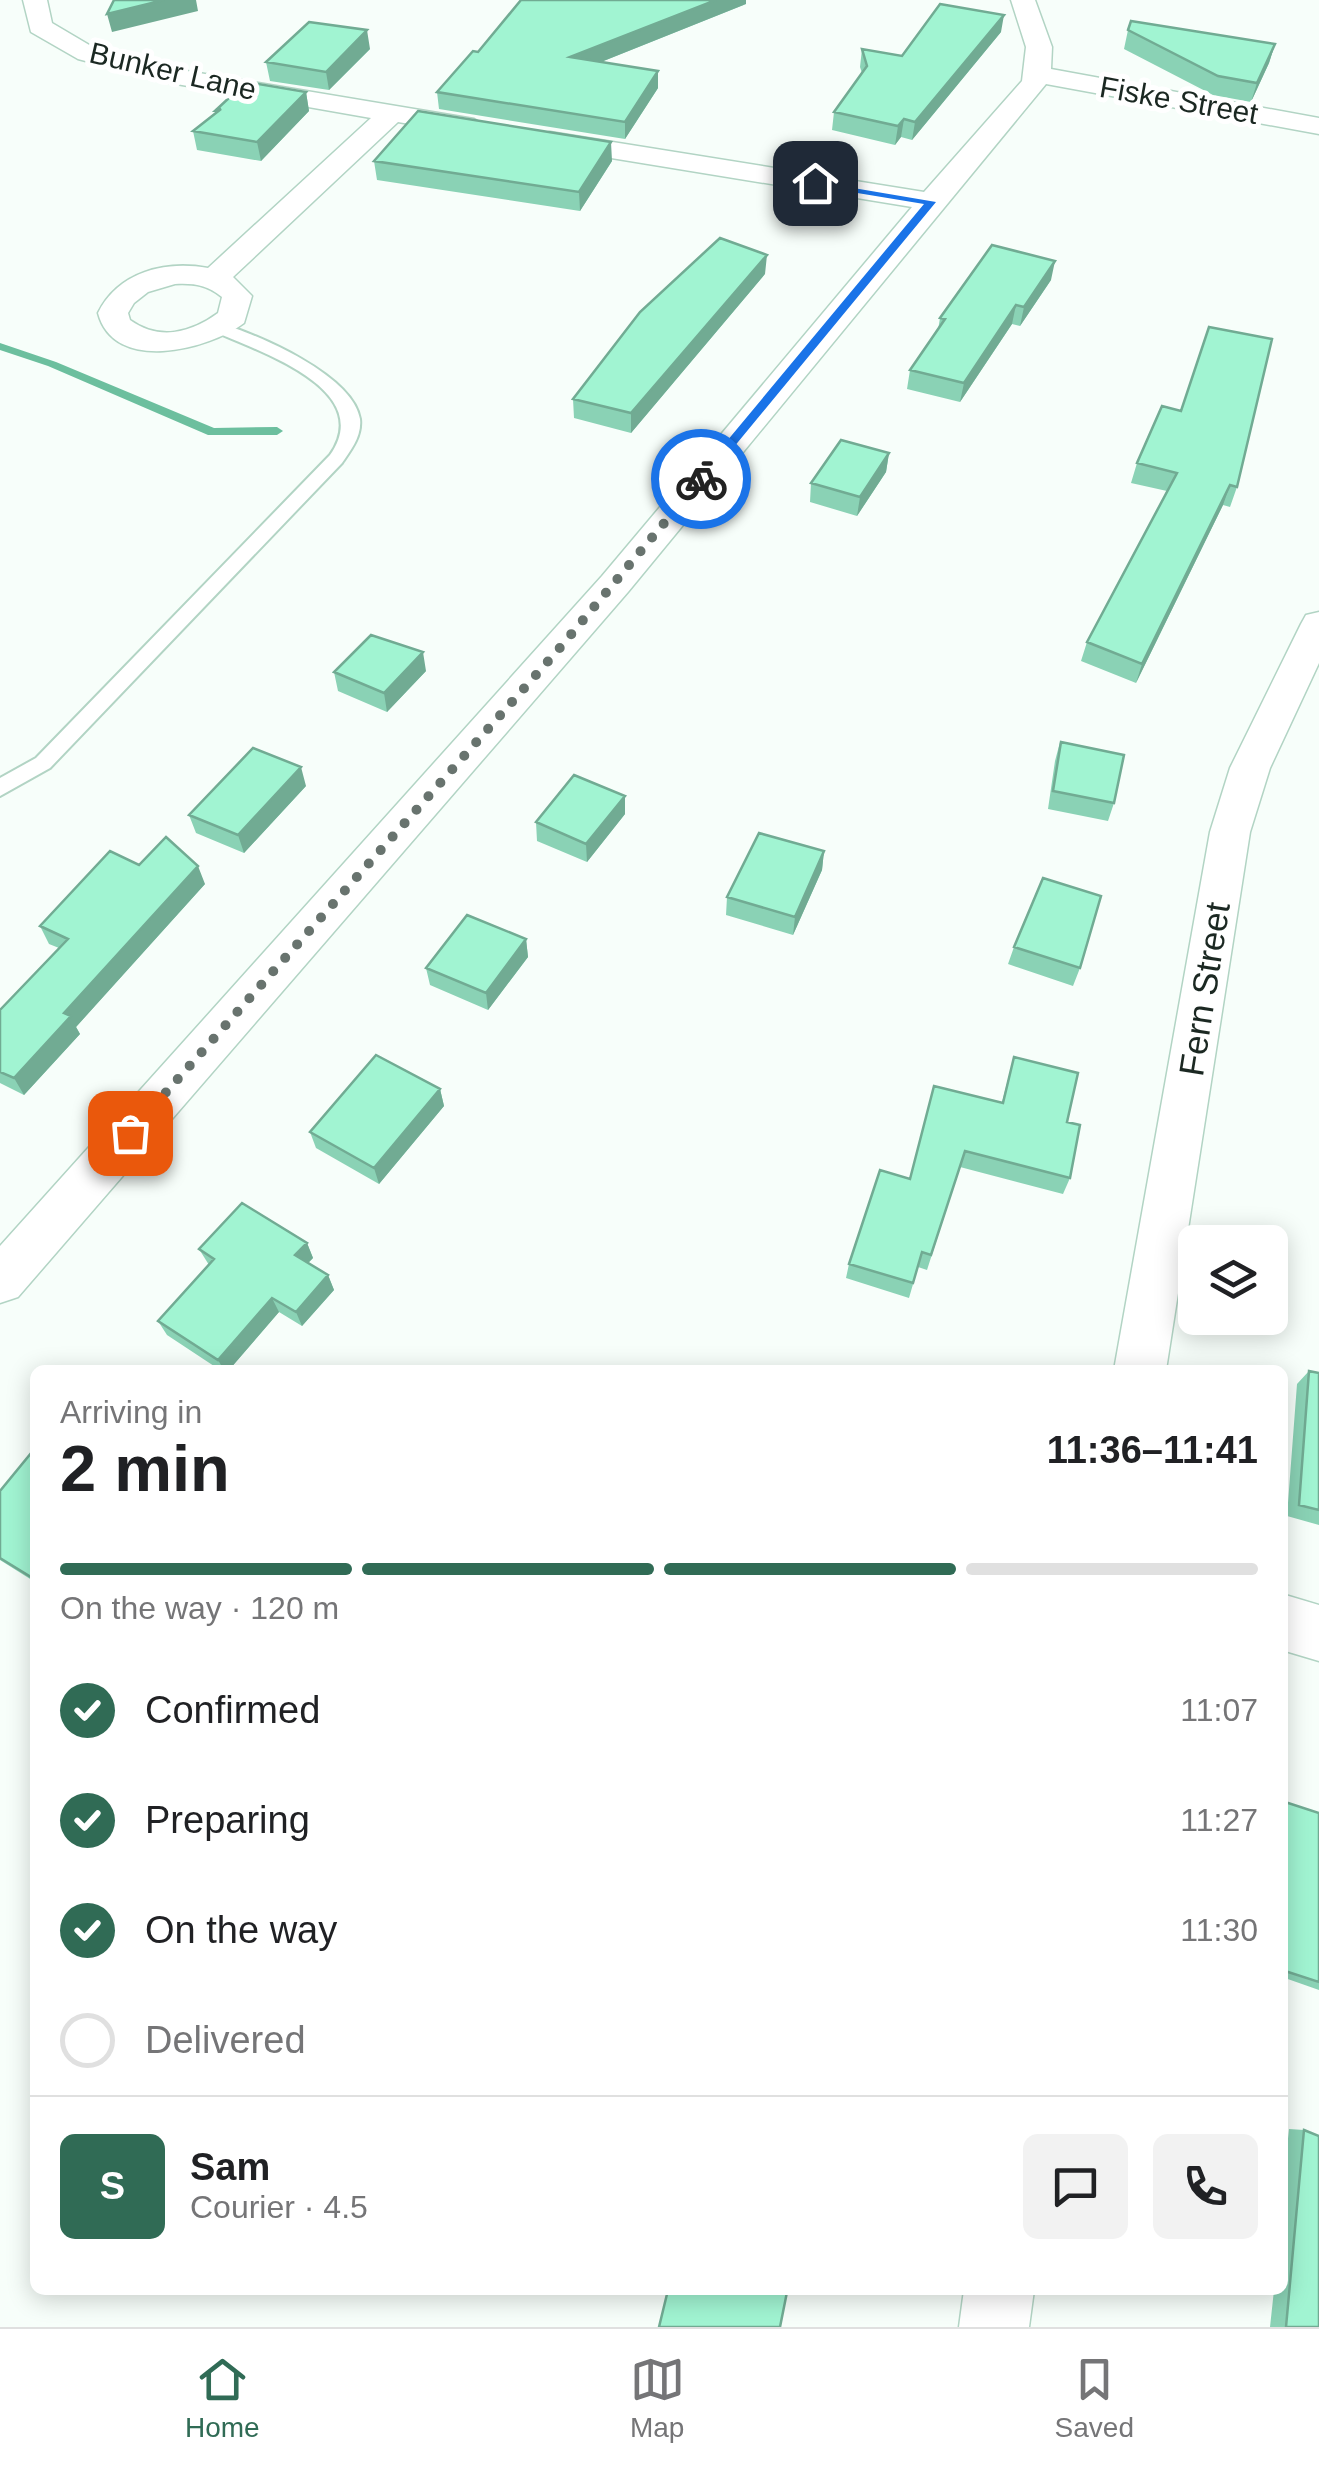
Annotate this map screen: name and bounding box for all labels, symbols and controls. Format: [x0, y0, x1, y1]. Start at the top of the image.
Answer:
street label: Bunker Lane [86, 36, 260, 106]
street label: Fiske Street [1097, 70, 1261, 130]
pin [773, 141, 858, 226]
icon: home [788, 156, 843, 211]
courier [651, 429, 751, 529]
icon: bike [674, 452, 729, 507]
street label: Fern Street [1171, 899, 1237, 1079]
pin [88, 1091, 173, 1176]
icon: bag [103, 1106, 158, 1161]
map controls [1178, 1225, 1288, 1335]
button: layers [1178, 1225, 1288, 1335]
text: Arriving in [60, 1394, 202, 1430]
text: 11:36–11:41 [1047, 1429, 1258, 1471]
text: 2 min [60, 1432, 230, 1505]
text: On the way · 120 m [60, 1590, 339, 1626]
icon: check [60, 1683, 115, 1738]
text: Confirmed [145, 1689, 320, 1731]
text: 11:07 [1180, 1692, 1258, 1728]
icon: check [60, 1793, 115, 1848]
text: Preparing [145, 1799, 310, 1841]
text: 11:27 [1180, 1802, 1258, 1838]
icon: check [60, 1903, 115, 1958]
text: On the way [145, 1909, 337, 1951]
text: 11:30 [1180, 1912, 1258, 1948]
text: Delivered [145, 2019, 306, 2061]
button: chat [1023, 2134, 1128, 2239]
button: phone [1153, 2134, 1258, 2239]
text: Sam [190, 2146, 270, 2188]
text: S [100, 2165, 125, 2207]
text: Courier · 4.5 [190, 2189, 368, 2225]
tab: Home [185, 2352, 260, 2444]
tab: Map [630, 2352, 685, 2444]
tab: Saved [1055, 2352, 1134, 2444]

